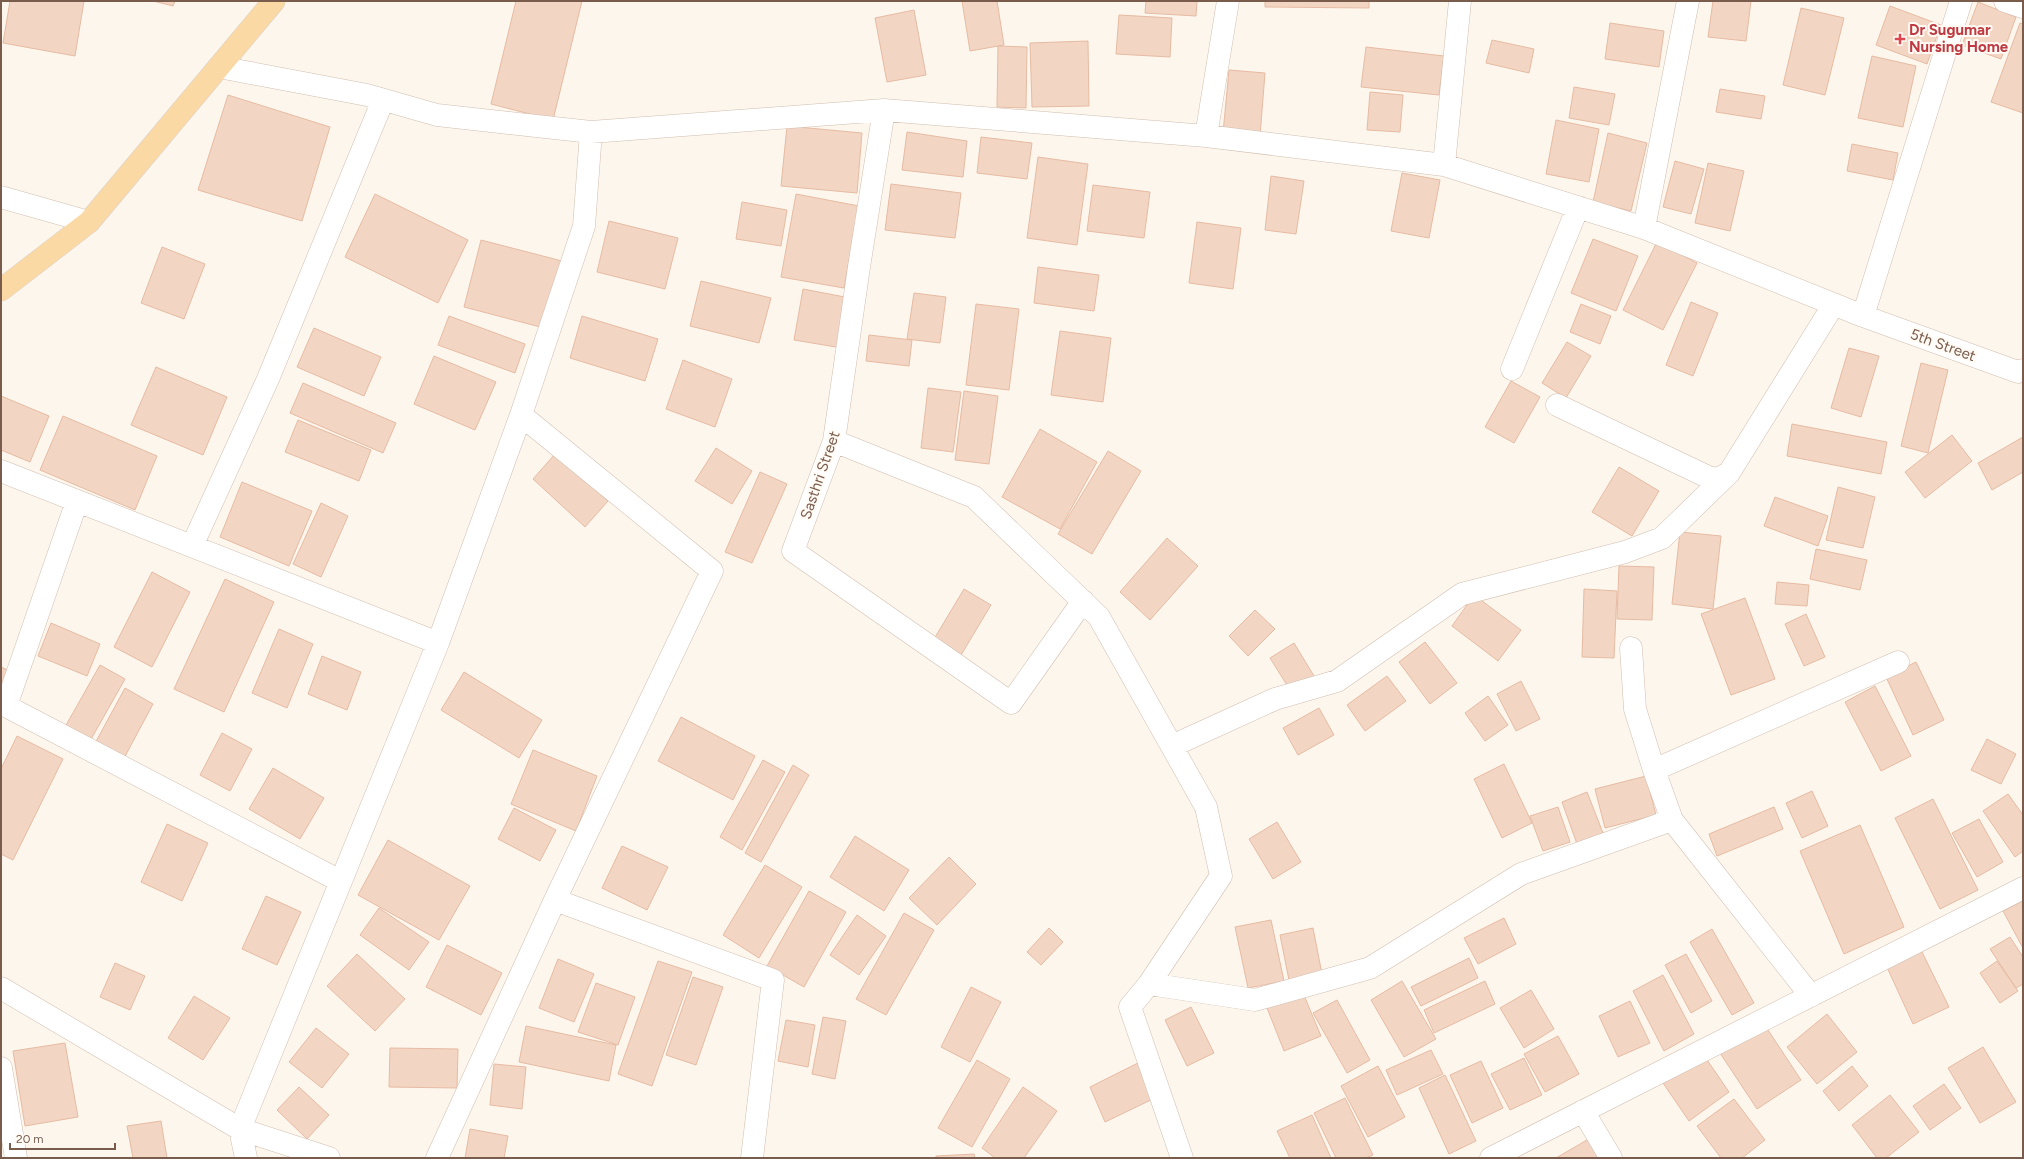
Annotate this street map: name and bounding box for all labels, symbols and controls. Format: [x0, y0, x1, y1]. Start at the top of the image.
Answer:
place label: Dr Sugumar Nursing Home [1909, 21, 2009, 56]
marker: Dr Sugumar Nursing Home [1894, 33, 1906, 45]
street label: 5th Street [1908, 325, 1979, 365]
street label: Sasthri Street [796, 428, 844, 521]
scale bar [10, 1125, 115, 1151]
text: 20 m [16, 1132, 44, 1146]

